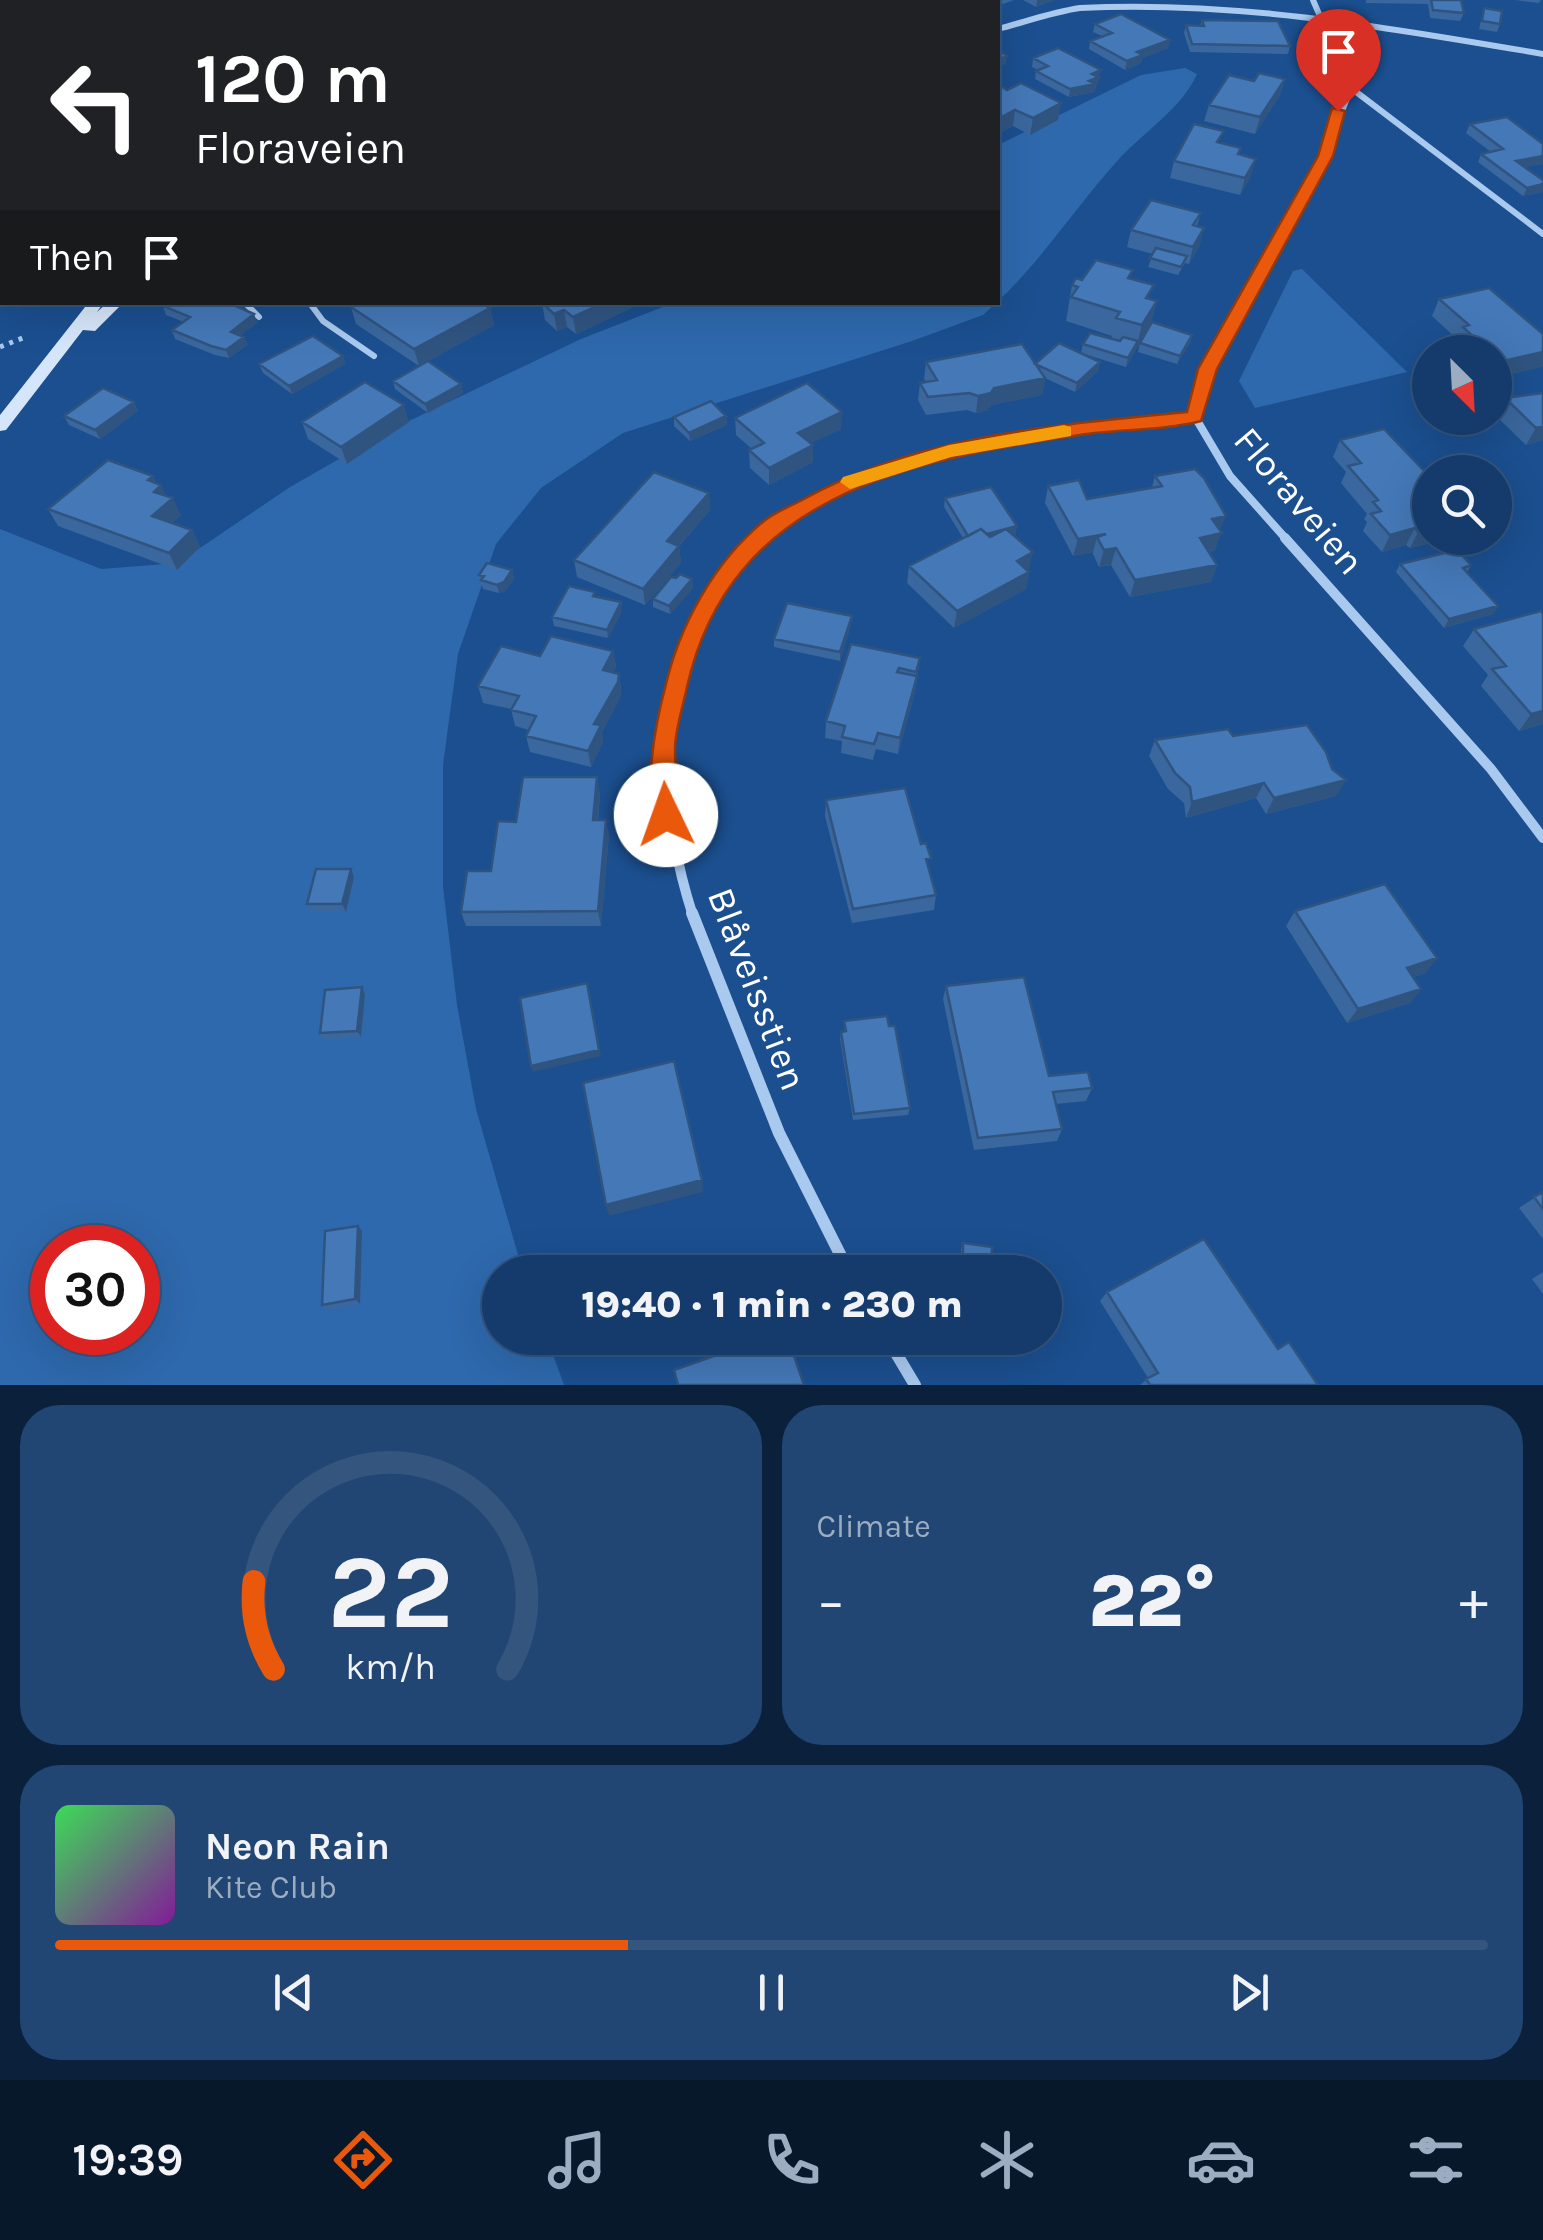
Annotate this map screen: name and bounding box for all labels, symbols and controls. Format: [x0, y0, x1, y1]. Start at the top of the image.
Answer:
pin [1296, 9, 1381, 112]
icon: arrive [1311, 24, 1366, 79]
text: 120 m [195, 38, 391, 120]
icon: left [30, 40, 160, 170]
text: Floraveien [195, 122, 406, 174]
icon: arrive [134, 230, 189, 285]
text: Then [30, 235, 114, 280]
north arrow [1412, 335, 1512, 435]
map controls [1412, 335, 1512, 555]
street label: Floraveien [1224, 418, 1374, 584]
button: search [1412, 455, 1512, 555]
position arrow [614, 763, 718, 867]
street label: Blåveisstien [698, 881, 816, 1097]
speed limit sign: 30 [30, 1225, 160, 1355]
text: 19:40 · 1 min · 230 m [581, 1282, 963, 1327]
text: Climate [817, 1508, 931, 1545]
text: 22 [328, 1532, 454, 1653]
text: 22° [1088, 1557, 1216, 1645]
text: − [817, 1569, 845, 1633]
text: + [1459, 1569, 1488, 1633]
text: km/h [345, 1646, 436, 1688]
text: Neon Rain [205, 1824, 390, 1869]
text: Kite Club [205, 1869, 337, 1906]
icon: previous [266, 1965, 321, 2020]
icon: pause [744, 1965, 799, 2020]
icon: next [1222, 1965, 1277, 2020]
icon: directions [328, 2125, 398, 2195]
icon: music [542, 2125, 612, 2195]
icon: phone [757, 2125, 827, 2195]
icon: climate [972, 2125, 1042, 2195]
icon: car [1186, 2125, 1256, 2195]
icon: filters [1401, 2125, 1471, 2195]
text: 19:39 [72, 2134, 183, 2186]

